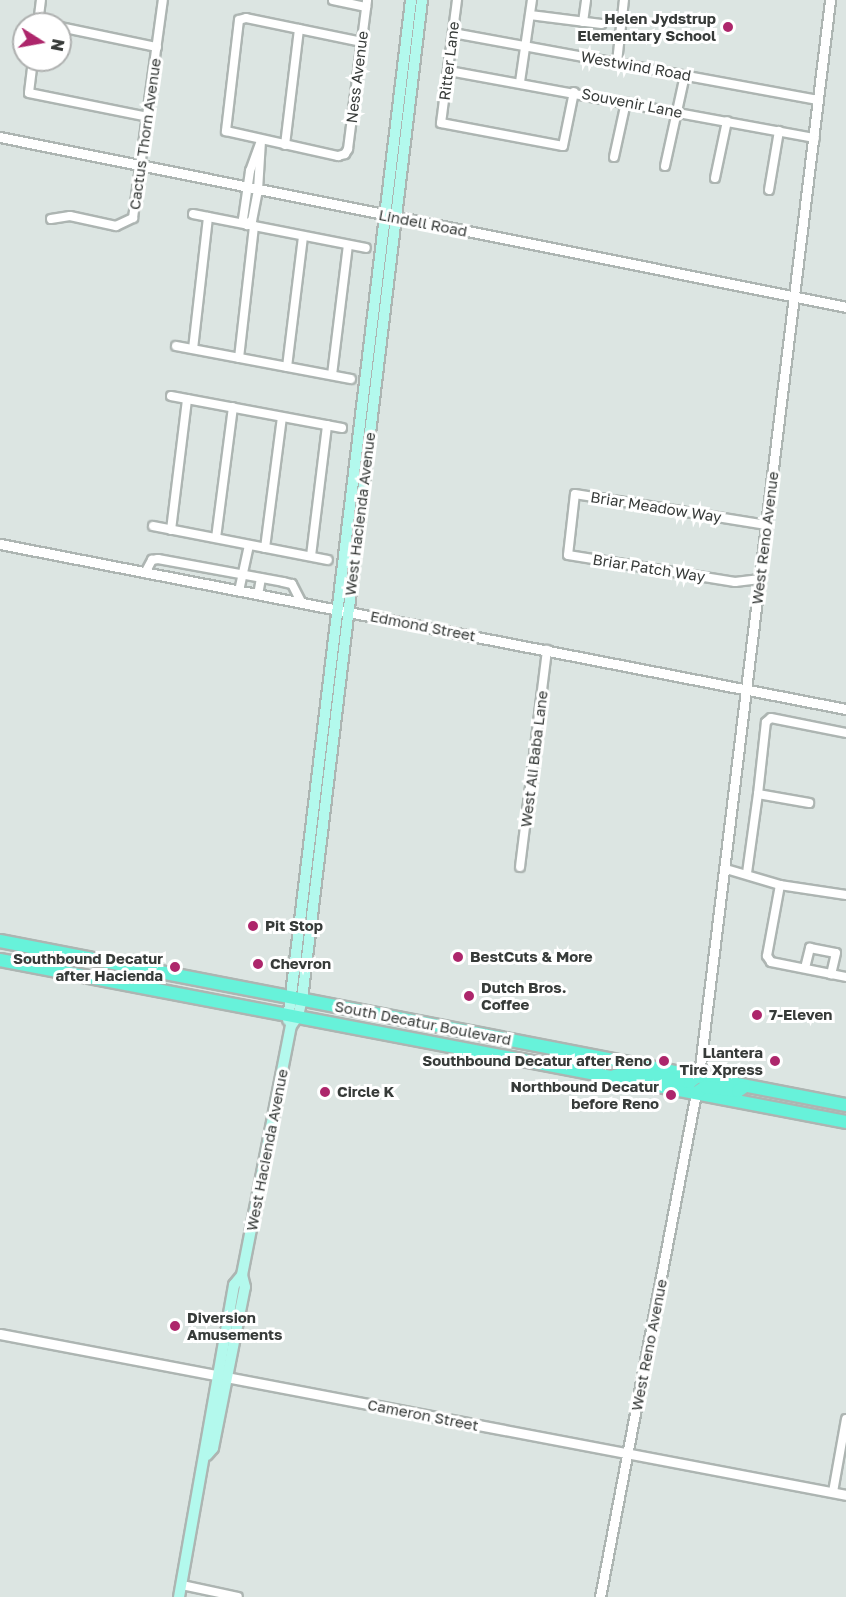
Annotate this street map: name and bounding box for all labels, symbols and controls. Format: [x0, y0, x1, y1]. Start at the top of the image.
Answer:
place label: Helen Jydstrup Elementary School [577, 9, 716, 44]
north arrow [12, 12, 72, 72]
street label: Ritter Lane [435, 20, 463, 102]
marker: Helen Jydstrup Elementary School [721, 20, 735, 34]
street label: Ness Avenue [342, 30, 372, 124]
text: N [47, 37, 69, 53]
street label: Westwind Road [579, 47, 693, 85]
street label: Cactus Thorn Avenue [125, 57, 165, 211]
street label: Souvenir Lane [580, 84, 684, 122]
street label: Lindell Road [377, 206, 469, 240]
street label: West Hacienda Avenue [341, 431, 379, 597]
street label: West Reno Avenue [748, 470, 782, 606]
street label: Briar Meadow Way [589, 488, 723, 526]
street label: Briar Patch Way [592, 550, 706, 586]
street label: Edmond Street [369, 607, 477, 645]
street label: West Ali Baba Lane [517, 690, 551, 828]
place label: Pit Stop [265, 917, 323, 935]
marker: Pit Stop [246, 919, 260, 933]
place label: BestCuts & More [470, 948, 593, 966]
place label: Southbound Decatur after Hacienda [13, 949, 163, 984]
marker: BestCuts & More [451, 950, 465, 964]
place label: Chevron [270, 955, 331, 973]
marker: Chevron [251, 957, 265, 971]
marker: Southbound Decatur after Hacienda [168, 960, 182, 974]
place label: Dutch Bros. Coffee [481, 978, 566, 1013]
marker: Dutch Bros. Coffee [462, 989, 476, 1003]
street label: South Decatur Boulevard [333, 997, 513, 1049]
place label: 7-Eleven [769, 1006, 832, 1024]
marker: 7-Eleven [750, 1008, 764, 1022]
place label: Llantera Tire Xpress [680, 1043, 763, 1078]
place label: Southbound Decatur after Reno [422, 1052, 652, 1070]
marker: Southbound Decatur after Reno [657, 1054, 671, 1068]
marker: Llantera Tire Xpress [768, 1054, 782, 1068]
street label: West Hacienda Avenue [242, 1067, 292, 1233]
place label: Northbound Decatur before Reno [511, 1077, 659, 1112]
place label: Circle K [337, 1083, 394, 1101]
marker: Circle K [318, 1085, 332, 1099]
marker: Northbound Decatur before Reno [664, 1088, 678, 1102]
street label: West Reno Avenue [627, 1278, 671, 1412]
place label: Diversion Amusements [187, 1308, 282, 1343]
marker: Diversion Amusements [168, 1319, 182, 1333]
street label: Cameron Street [366, 1395, 480, 1435]

